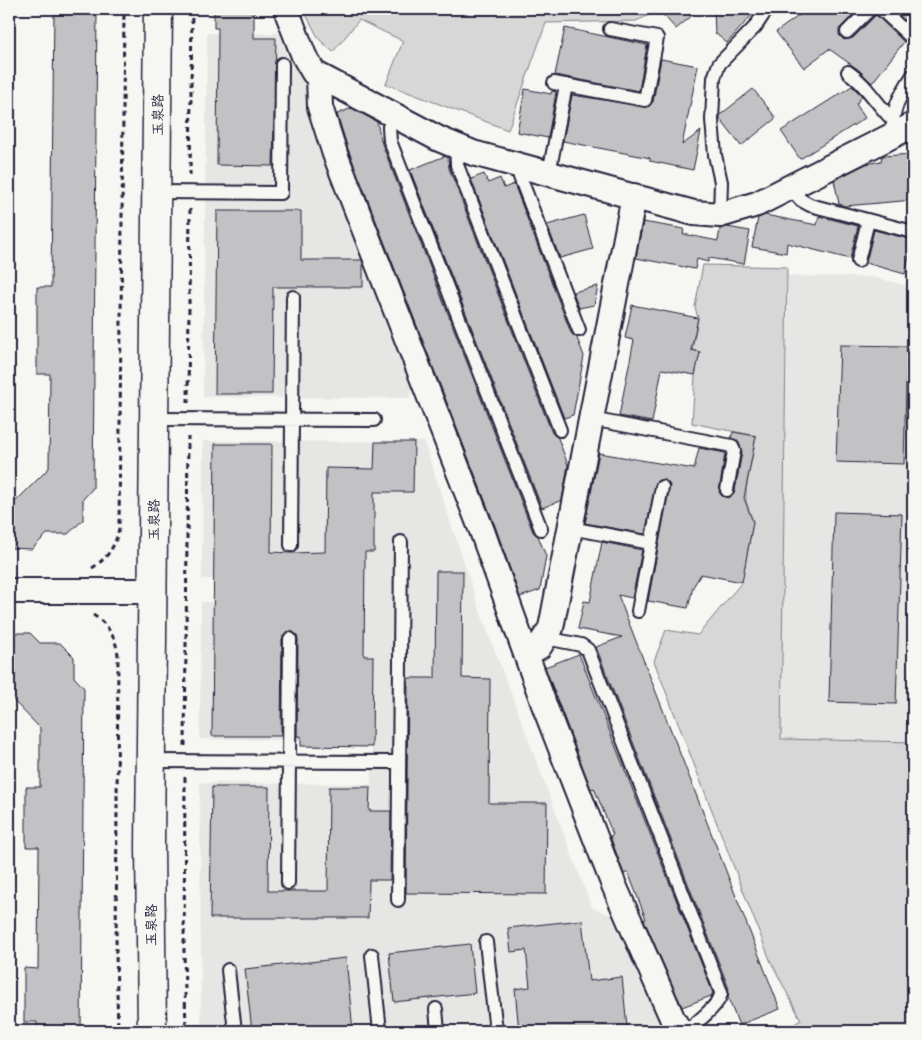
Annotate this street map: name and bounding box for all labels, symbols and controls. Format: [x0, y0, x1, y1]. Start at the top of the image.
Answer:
street label: 玉泉路 [146, 94, 168, 136]
street label: 玉泉路 [142, 499, 164, 541]
street label: 玉泉路 [140, 904, 161, 946]

